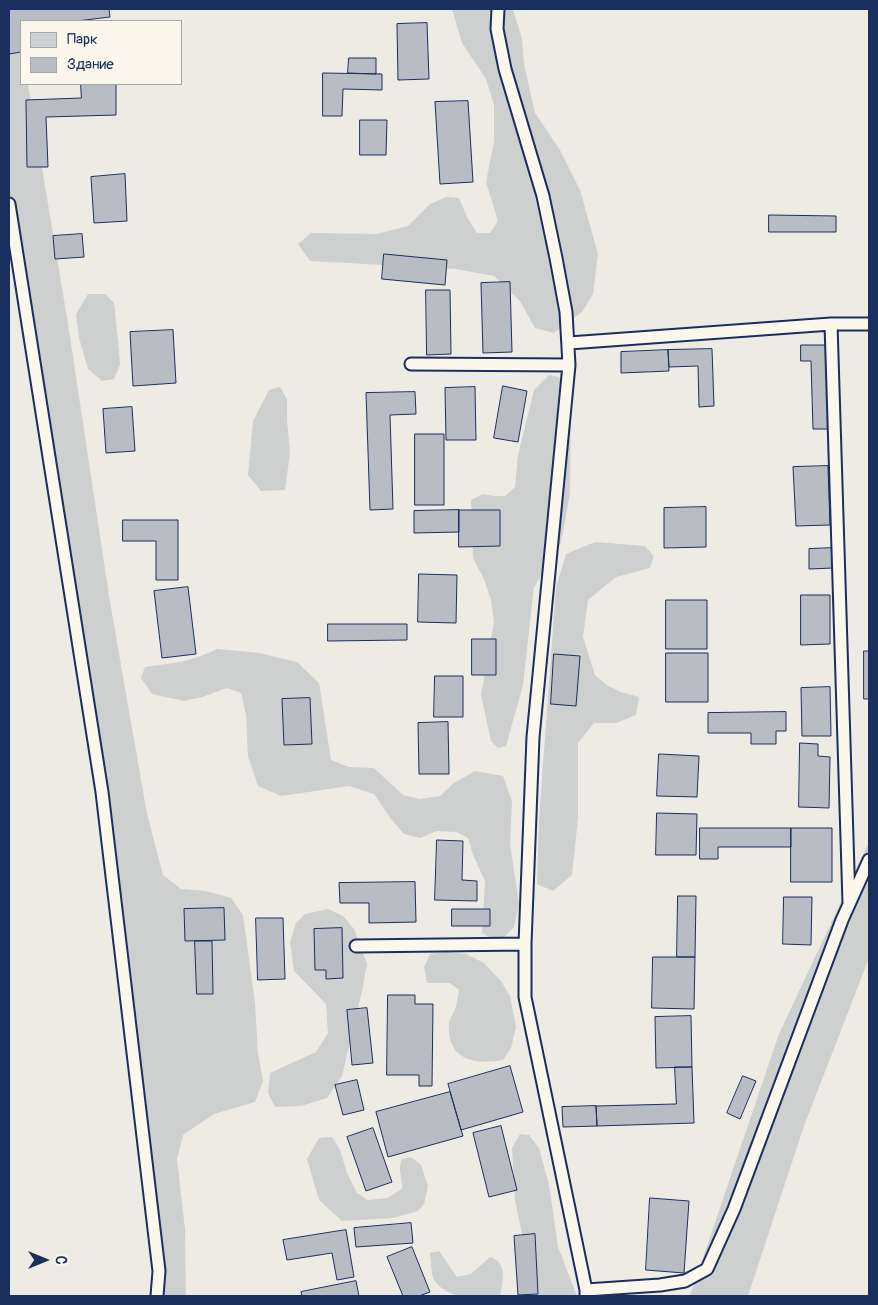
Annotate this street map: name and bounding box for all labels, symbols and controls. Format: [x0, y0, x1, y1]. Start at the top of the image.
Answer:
legend [20, 20, 182, 85]
text: Парк [67, 30, 98, 49]
text: Здание [67, 55, 114, 74]
north arrow [20, 1235, 70, 1285]
text: С [52, 1256, 69, 1264]

